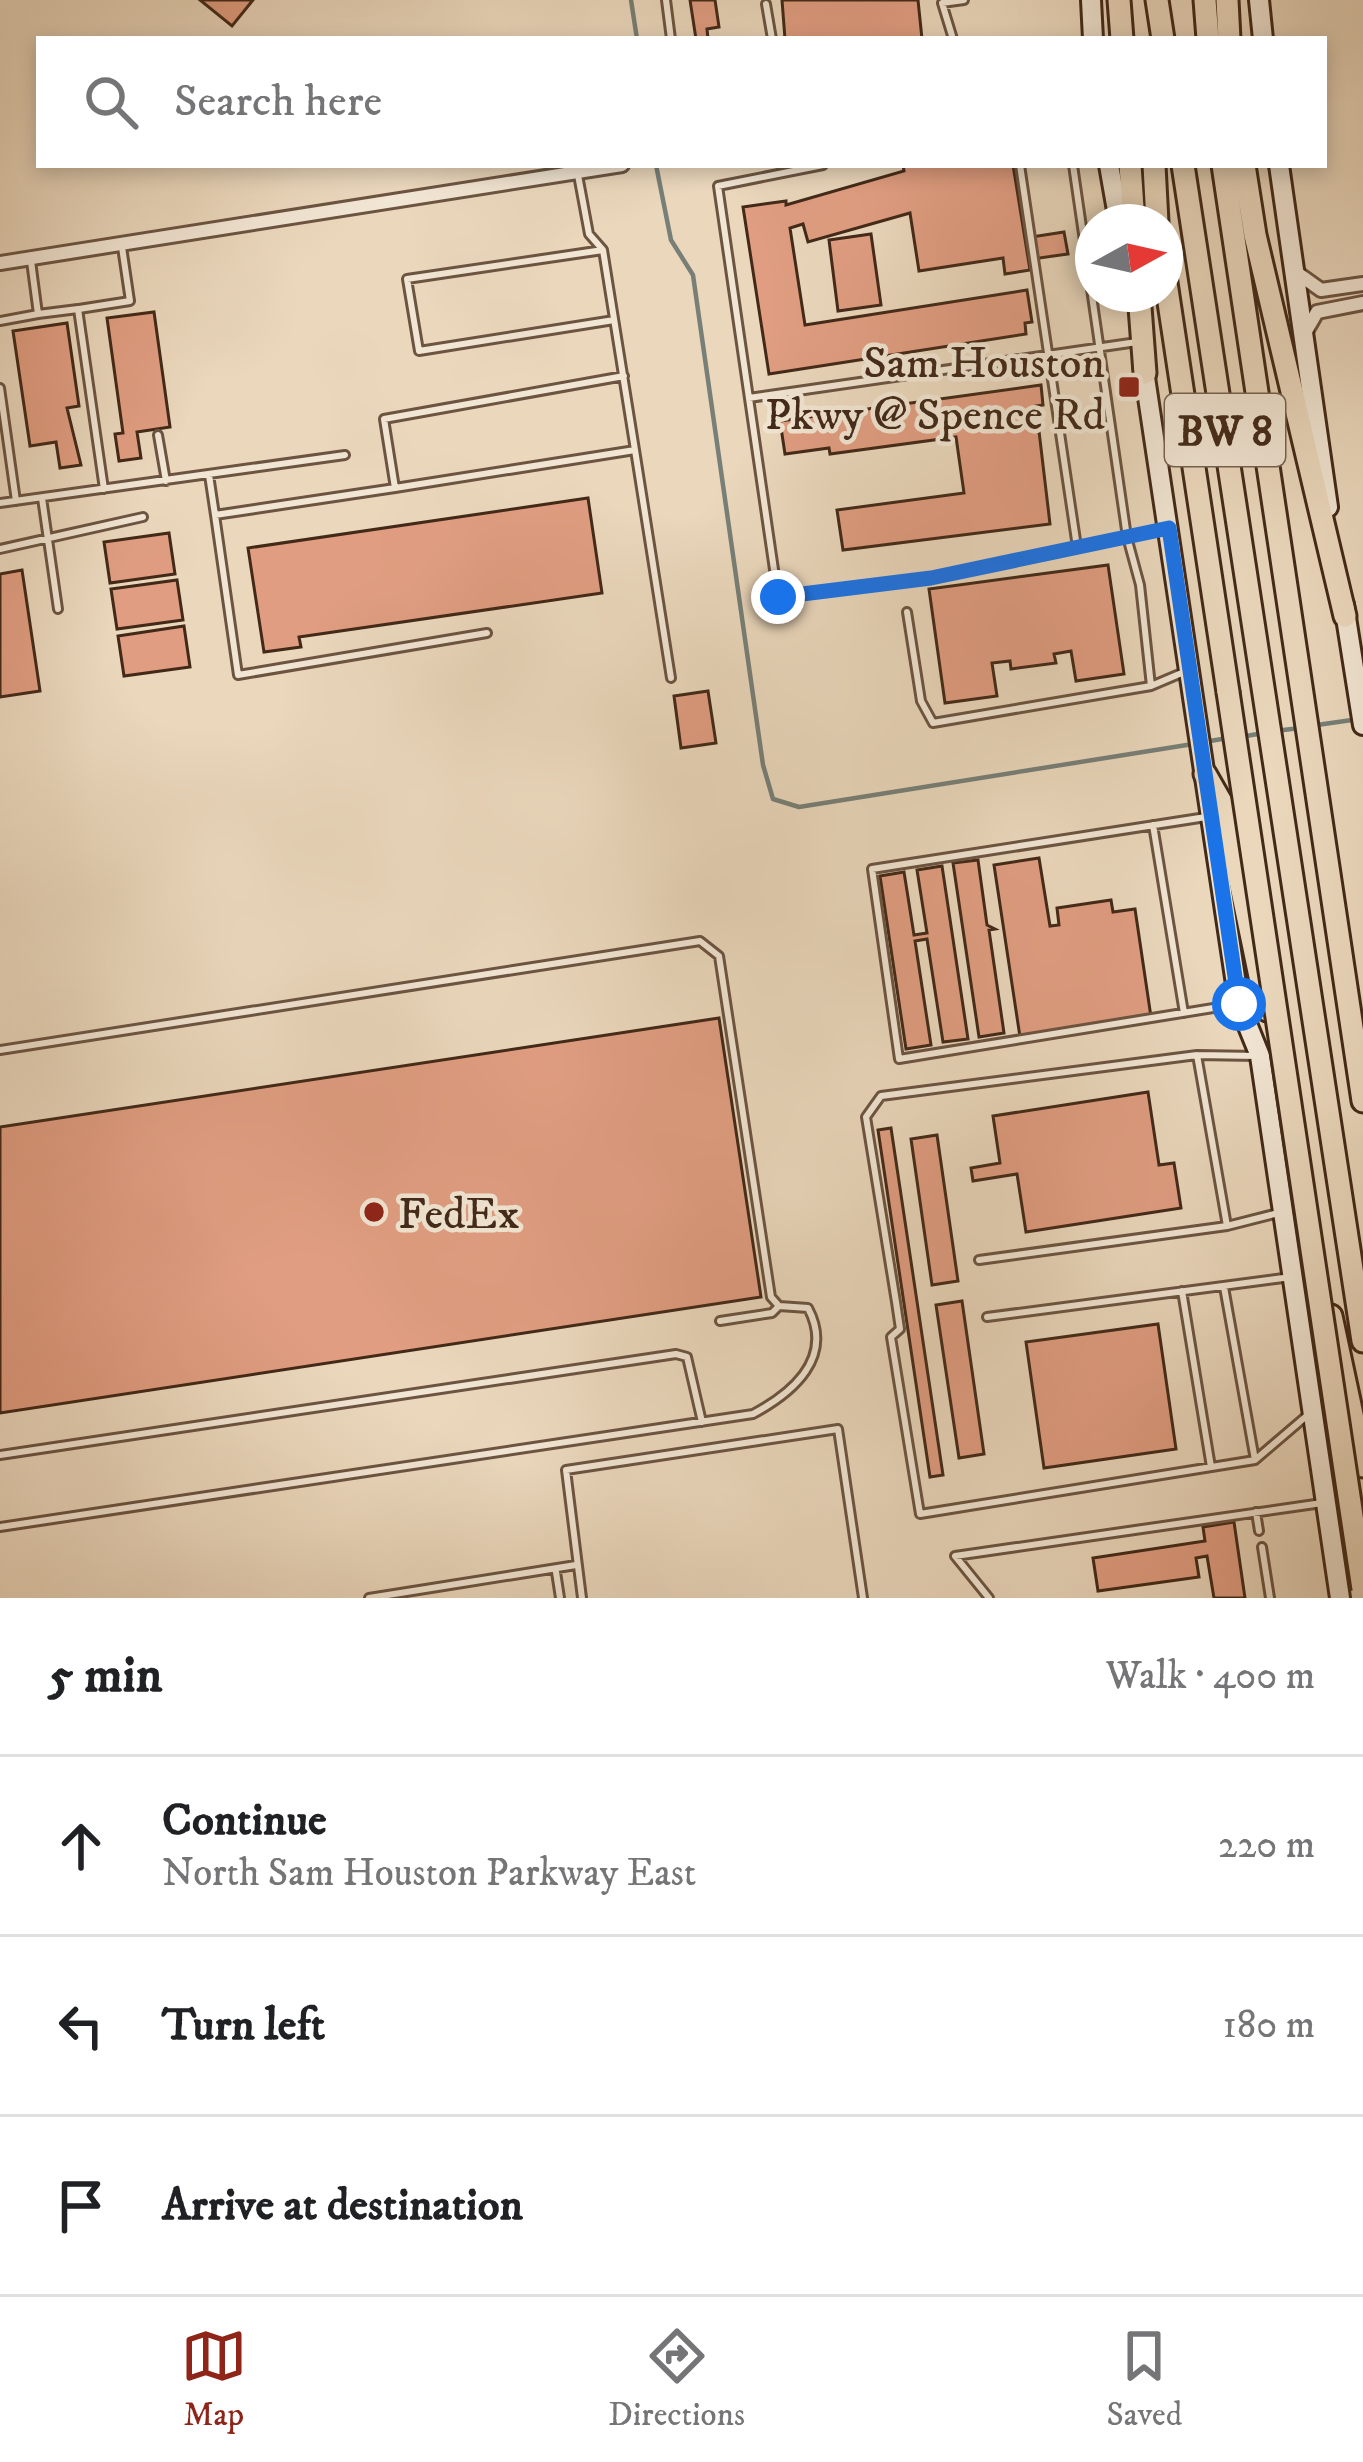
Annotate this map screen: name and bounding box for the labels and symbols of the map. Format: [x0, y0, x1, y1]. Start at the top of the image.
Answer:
north arrow [1075, 204, 1183, 312]
place label: Sam Houston Pkwy @ Spence Rd [765, 336, 1106, 444]
marker: Sam Houston Pkwy @ Spence Rd [1116, 374, 1142, 400]
road number: BW 8 [1165, 394, 1285, 466]
route end [751, 570, 805, 624]
route start [1212, 977, 1266, 1031]
place label: FedEx [398, 1187, 520, 1243]
marker: FedEx [361, 1199, 387, 1225]

